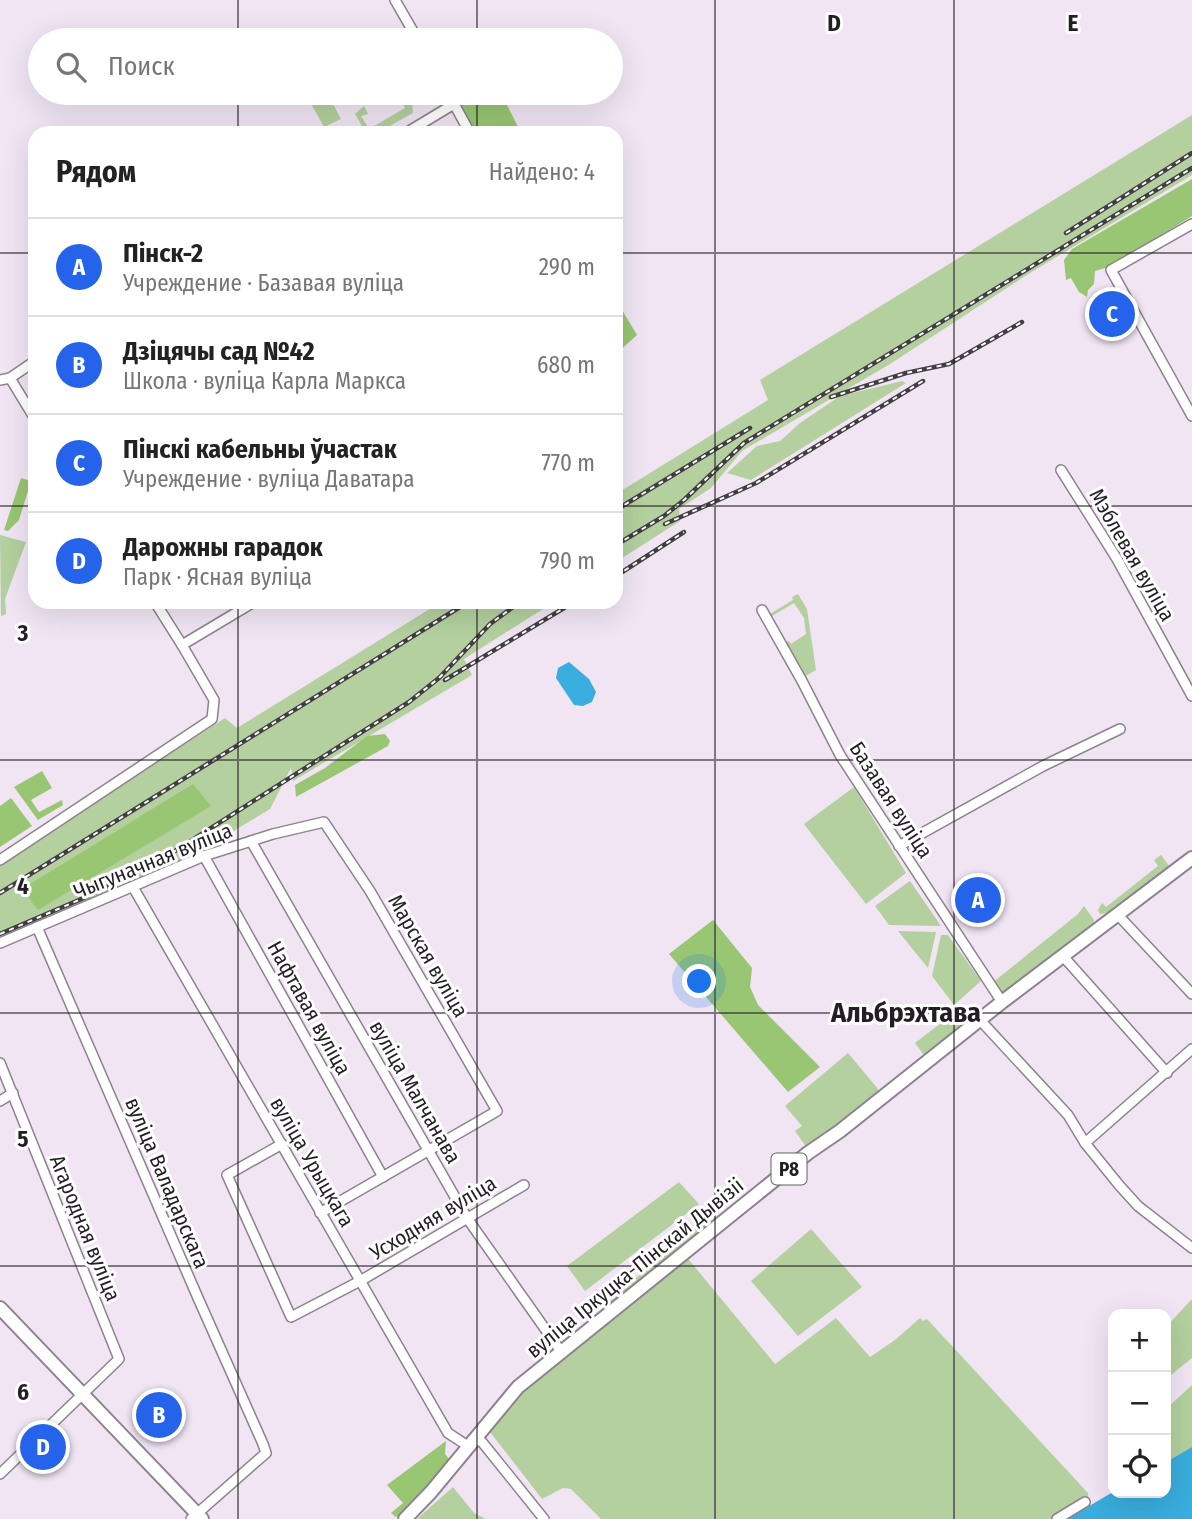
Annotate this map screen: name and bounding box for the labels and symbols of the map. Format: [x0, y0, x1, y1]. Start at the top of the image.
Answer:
text: D [827, 9, 841, 37]
text: E [1068, 9, 1079, 37]
pin: C [1089, 288, 1135, 340]
street label: Мэблевая вуліца [1084, 484, 1180, 626]
text: 3 [17, 619, 29, 647]
street label: Базавая вуліца [844, 737, 938, 863]
street label: Чыгуначная вуліца [70, 817, 236, 905]
text: 4 [17, 872, 29, 900]
pin: A [955, 874, 1001, 926]
street label: Марская вуліца [382, 890, 474, 1022]
street label: Нафтавая вуліца [262, 937, 356, 1079]
your location [682, 964, 716, 998]
district label: Альбрэхтава [830, 996, 981, 1029]
street label: вуліца Малчанава [364, 1016, 466, 1168]
street label: вуліца Урыцкага [264, 1092, 360, 1232]
street label: вуліца Валадарскага [119, 1094, 215, 1272]
text: 5 [17, 1125, 29, 1153]
street label: Агародная вуліца [44, 1151, 126, 1305]
road number: Р8 [772, 1154, 806, 1184]
street label: Усходняя вуліца [364, 1170, 501, 1266]
street label: вуліца Іркуцка-Пінскай Дывізіі [521, 1172, 749, 1364]
text: 6 [17, 1378, 29, 1406]
pin: B [136, 1389, 182, 1441]
pin: D [20, 1421, 66, 1473]

